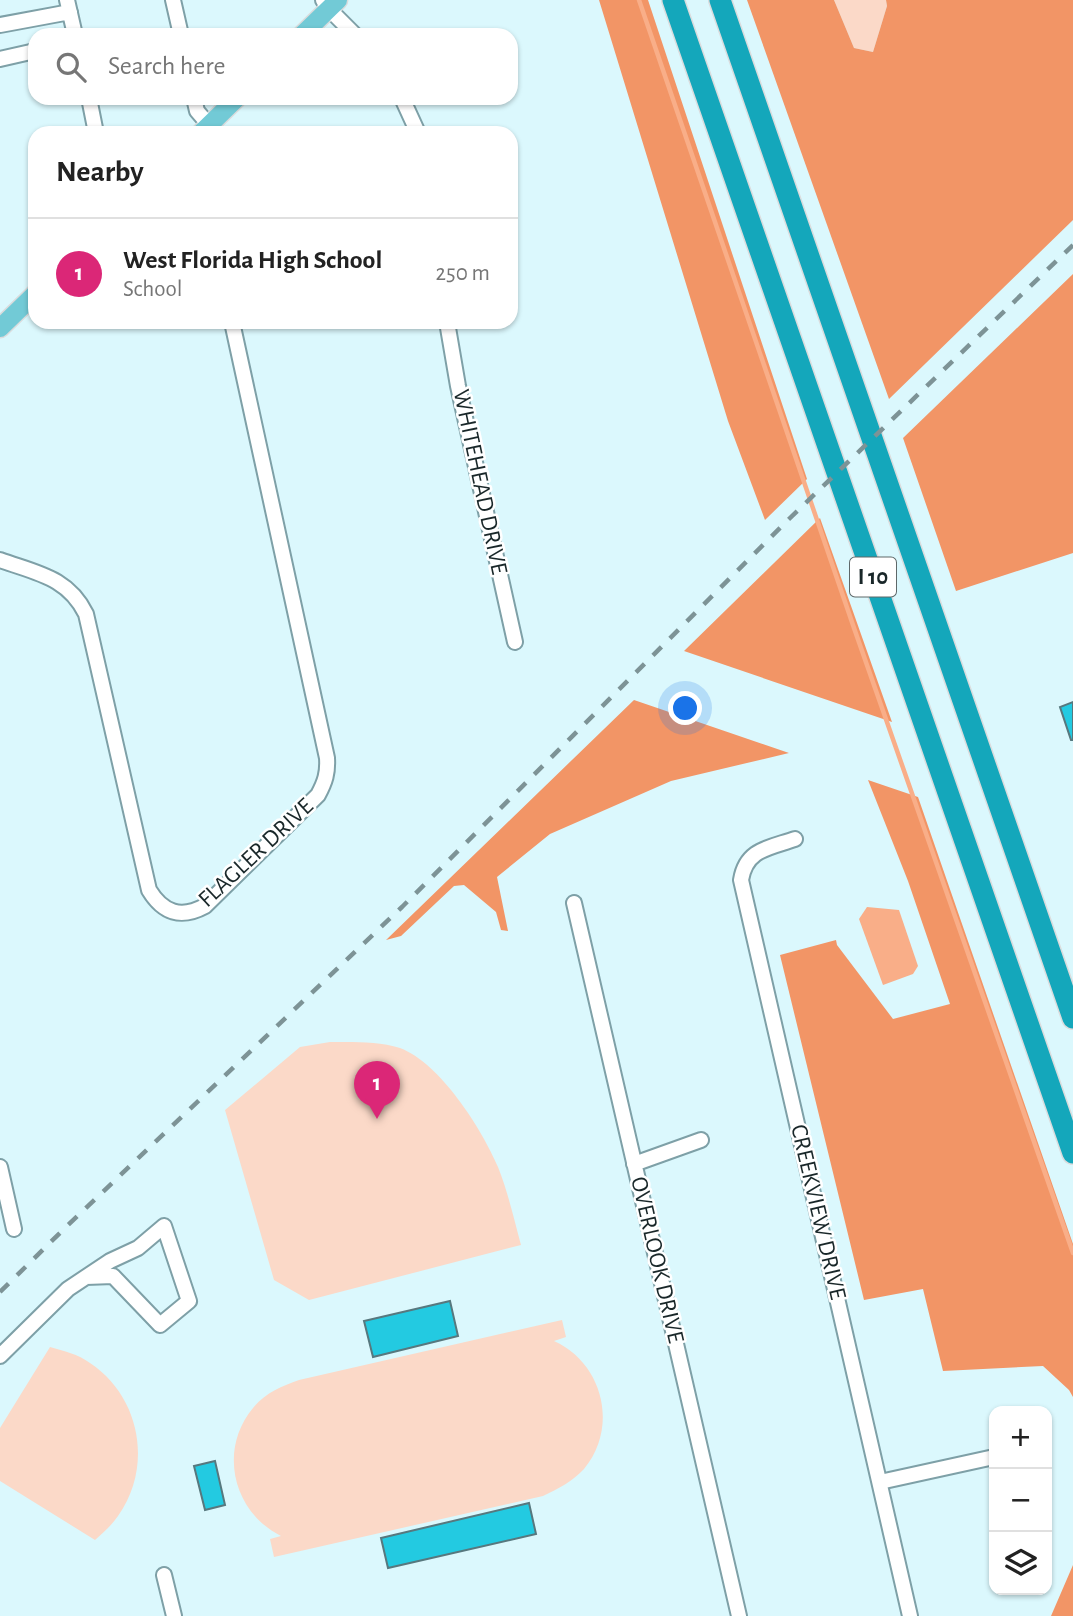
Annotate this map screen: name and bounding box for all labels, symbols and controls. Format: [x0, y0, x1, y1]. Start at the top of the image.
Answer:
search box [28, 28, 518, 105]
icon: search [52, 48, 90, 86]
text: Search here [108, 53, 226, 79]
text: Nearby [56, 157, 144, 187]
text: West Florida High School [123, 247, 382, 273]
text: 1 [75, 262, 83, 285]
text: 250 m [436, 262, 490, 285]
text: School [123, 278, 182, 301]
street label: WHITEHEAD DRIVE [449, 387, 511, 577]
road number: I 10 [850, 558, 896, 596]
your location [668, 691, 702, 725]
street label: FLAGLER DRIVE [194, 794, 318, 912]
pin: 1 [354, 1061, 400, 1119]
street label: CREEKVIEW DRIVE [786, 1122, 850, 1302]
street label: OVERLOOK DRIVE [626, 1175, 688, 1346]
map controls [989, 1406, 1052, 1595]
button: + [989, 1406, 1052, 1469]
button: − [989, 1469, 1052, 1532]
button: layers [989, 1532, 1052, 1595]

